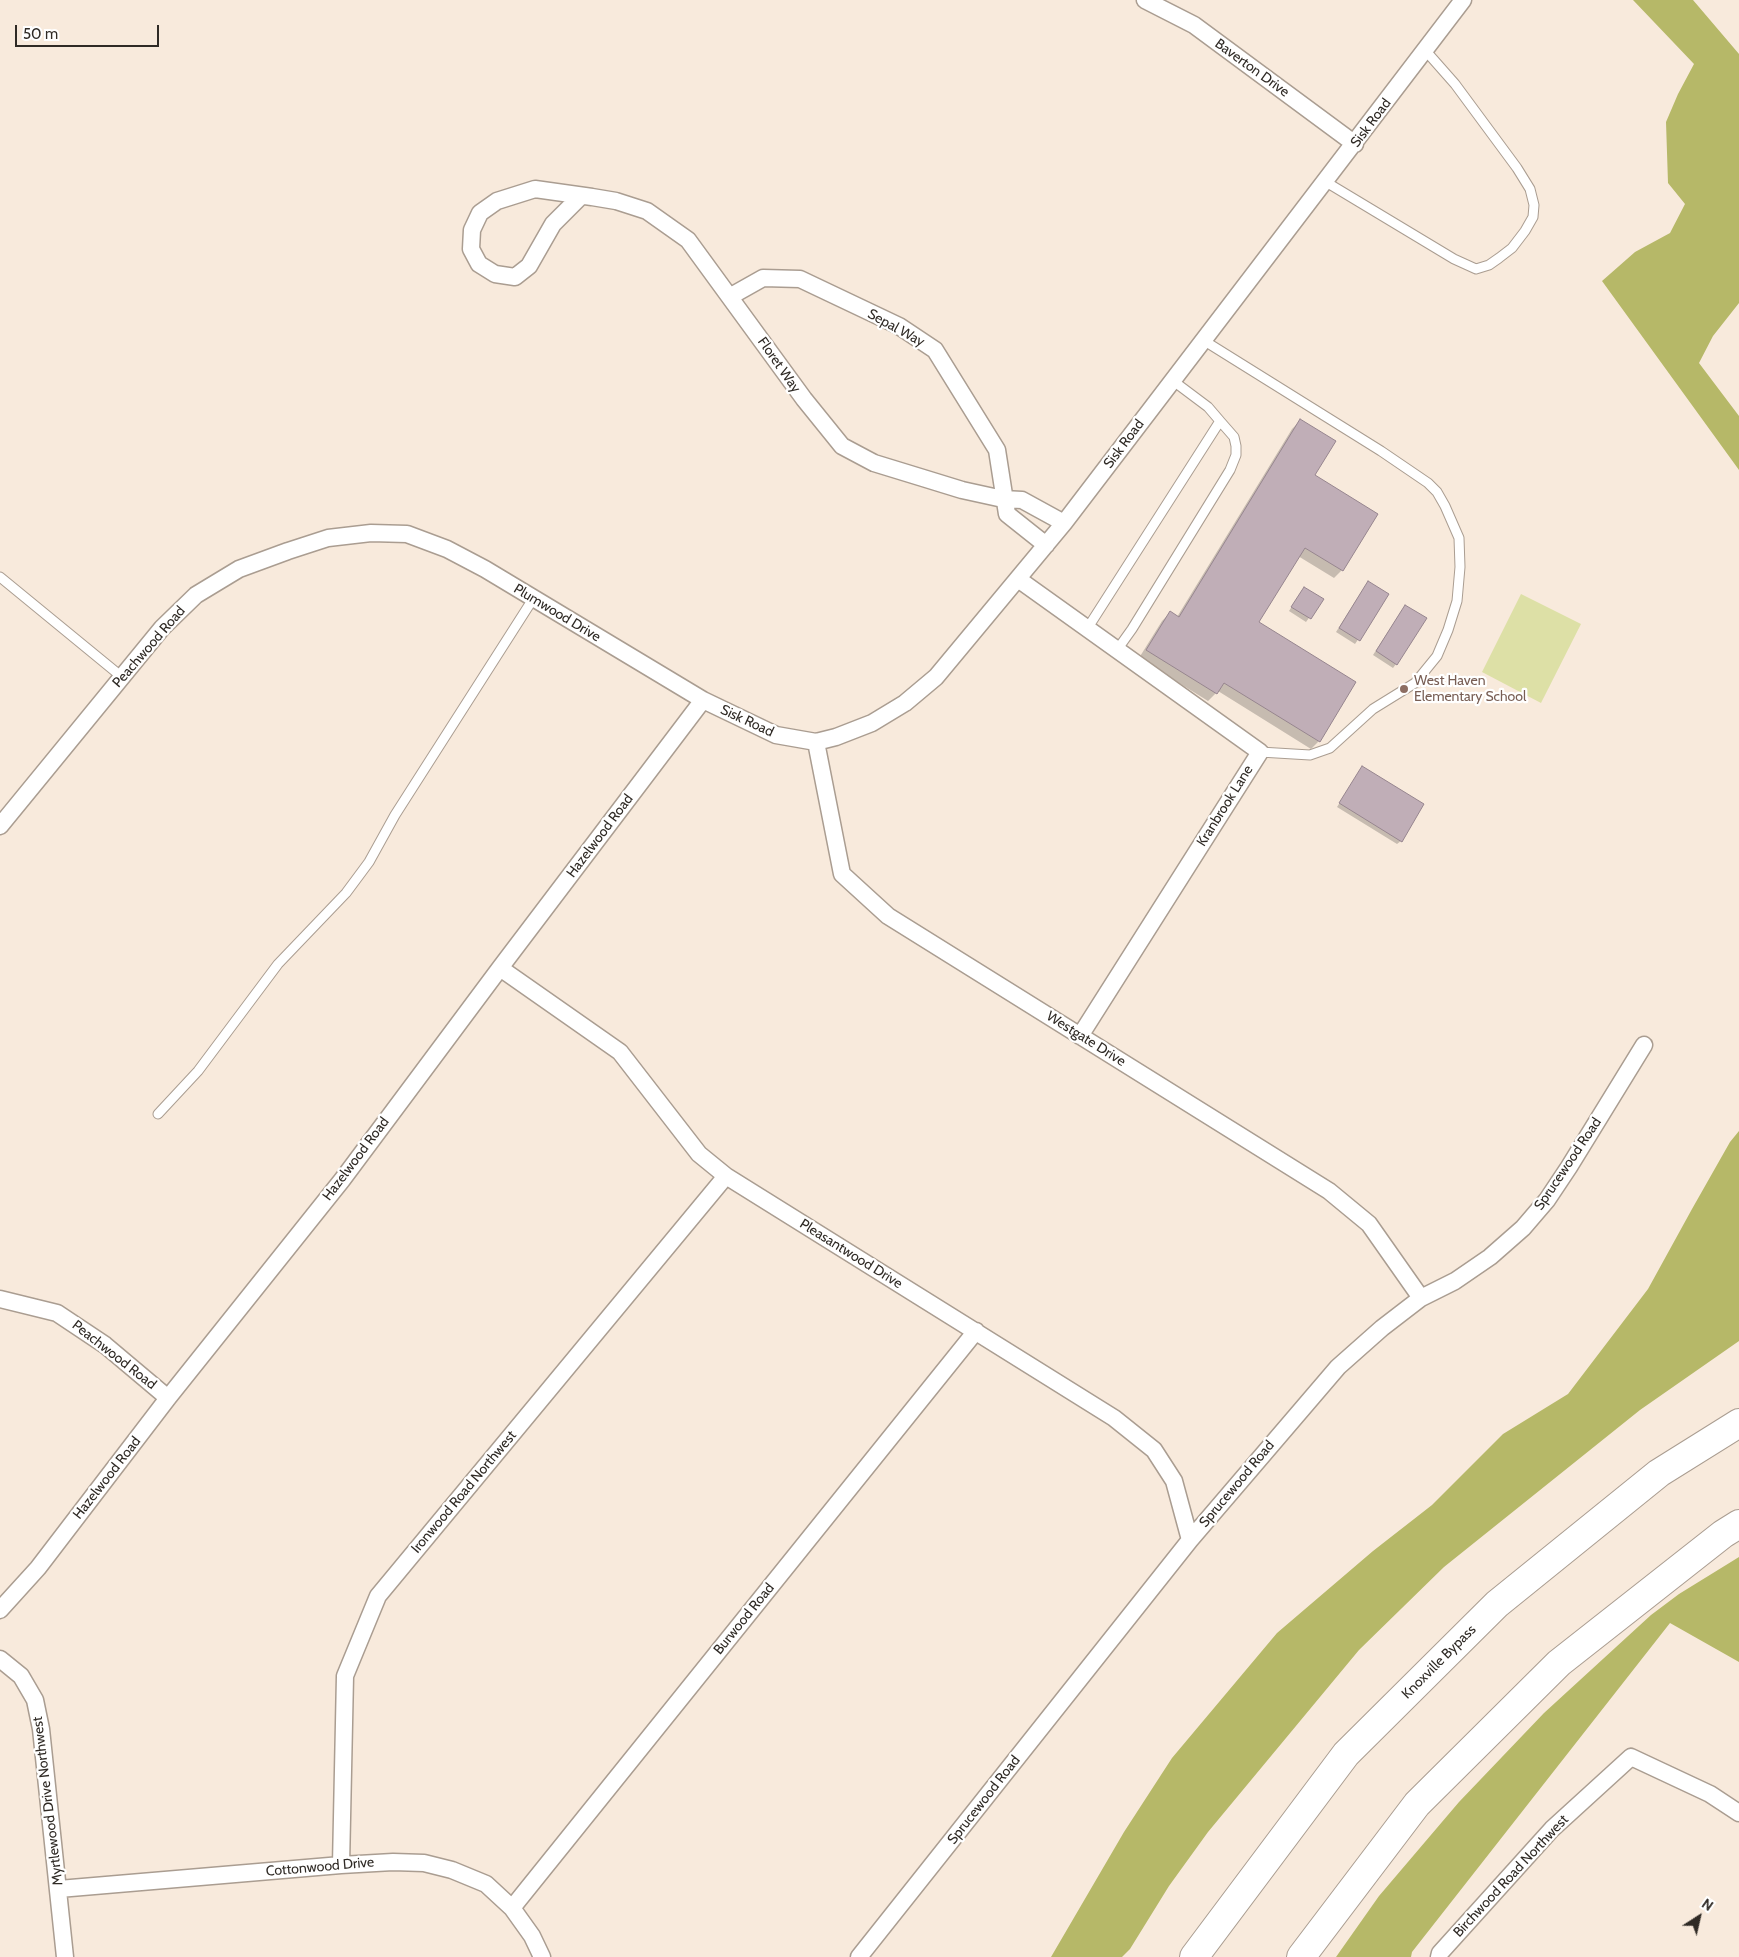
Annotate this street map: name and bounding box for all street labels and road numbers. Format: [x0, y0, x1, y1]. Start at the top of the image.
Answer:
street label: Baverton Drive [1211, 35, 1293, 101]
street label: Sisk Road [1347, 95, 1395, 151]
street label: Sepal Way [865, 306, 927, 350]
street label: Floret Way [754, 334, 804, 396]
street label: Sisk Road [1100, 416, 1148, 472]
street label: Plumwood Drive [510, 580, 604, 646]
street label: Peachwood Road [109, 603, 189, 691]
street label: Sisk Road [718, 701, 776, 741]
street label: Kranbrook Lane [1193, 762, 1257, 850]
street label: Hazelwood Road [563, 791, 637, 881]
street label: Westgate Drive [1043, 1008, 1129, 1070]
street label: Hazelwood Road [319, 1114, 393, 1204]
street label: Sprucewood Road [1531, 1115, 1605, 1213]
street label: Pleasantwood Drive [797, 1216, 905, 1292]
street label: Peachwood Road [69, 1317, 159, 1393]
street label: Ironwood Road Northwest [408, 1427, 520, 1557]
street label: Hazelwood Road [70, 1433, 144, 1523]
street label: Sprucewood Road [1196, 1437, 1278, 1531]
street label: Burwood Road [710, 1580, 778, 1658]
street label: Knoxville Bypass [1398, 1621, 1480, 1703]
street label: Myrtlewood Drive Northwest [29, 1715, 67, 1887]
street label: Sprucewood Road [944, 1752, 1024, 1848]
street label: Birchwood Road Northwest [1450, 1811, 1572, 1941]
street label: Cottonwood Drive [265, 1854, 375, 1880]

